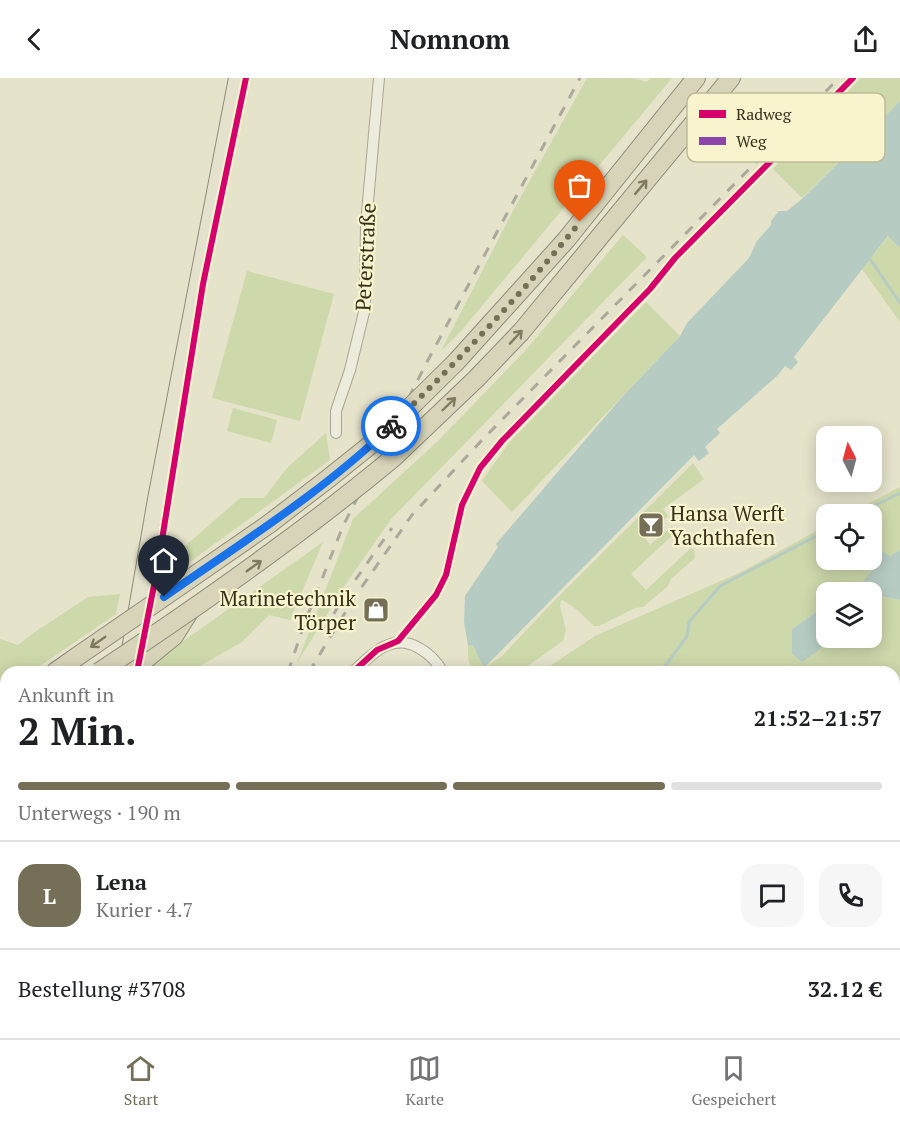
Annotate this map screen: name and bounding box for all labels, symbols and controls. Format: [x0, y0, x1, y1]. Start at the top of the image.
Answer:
text: Nomnom [390, 21, 510, 57]
icon: back [18, 23, 51, 56]
icon: share [849, 23, 882, 56]
legend [687, 93, 885, 162]
text: Radweg [736, 103, 792, 125]
text: Weg [736, 130, 767, 152]
pin [554, 160, 605, 222]
icon: bag [563, 169, 596, 202]
one-way arrow [634, 180, 648, 195]
street label: Peterstraße [348, 202, 382, 312]
one-way arrow [509, 329, 523, 344]
courier [361, 396, 421, 456]
one-way arrow [442, 397, 457, 411]
icon: bike [375, 410, 408, 443]
north arrow [816, 426, 882, 492]
map controls [816, 426, 882, 648]
place label: Hansa Werft Yachthafen [670, 499, 785, 551]
button: locate [816, 504, 882, 570]
bar icon: Hansa Werft Yachthafen [636, 510, 666, 540]
pin [138, 535, 189, 597]
icon: home [147, 544, 180, 577]
one-way arrow [245, 560, 262, 572]
button: layers [816, 582, 882, 648]
place label: Marinetechnik Törper [220, 584, 356, 636]
shop icon: Marinetechnik Törper [361, 595, 391, 625]
one-way arrow [91, 636, 107, 648]
text: Ankunft in [18, 681, 114, 708]
text: 21:52–21:57 [754, 703, 882, 732]
text: 2 Min. [18, 704, 136, 756]
text: Unterwegs · 190 m [18, 799, 181, 826]
button: chat [741, 864, 804, 927]
button: phone [819, 864, 882, 927]
text: Lena [96, 867, 147, 896]
text: L [43, 881, 56, 910]
text: Kurier · 4.7 [96, 896, 193, 923]
text: Bestellung #3708 [18, 974, 186, 1003]
text: 32.12 € [807, 974, 882, 1003]
tab: Start [124, 1052, 158, 1110]
tab: Karte [406, 1052, 444, 1110]
tab: Gespeichert [691, 1052, 776, 1110]

